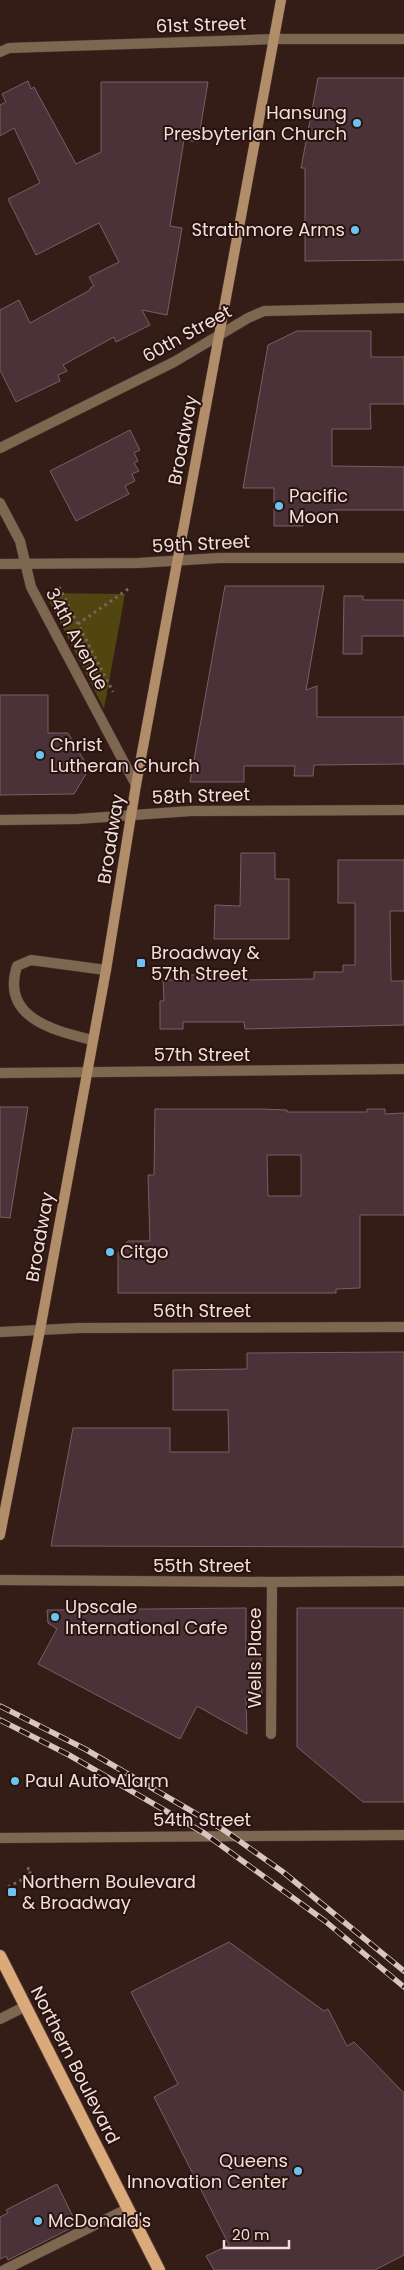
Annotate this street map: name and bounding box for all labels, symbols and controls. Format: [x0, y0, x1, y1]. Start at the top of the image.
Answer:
street label: 61st Street [155, 10, 247, 39]
place label: Hansung Presbyterian Church [164, 100, 347, 146]
marker: Hansung Presbyterian Church [351, 117, 363, 129]
place label: Strathmore Arms [191, 217, 345, 242]
marker: Strathmore Arms [349, 224, 361, 236]
street label: 60th Street [138, 299, 236, 368]
street label: Broadway [162, 393, 203, 487]
place label: Pacific Moon [289, 483, 348, 529]
marker: Pacific Moon [273, 500, 285, 512]
street label: 59th Street [151, 528, 251, 559]
street label: 34th Avenue [40, 583, 115, 694]
place label: Christ Lutheran Church [50, 732, 200, 778]
marker: Christ Lutheran Church [34, 749, 46, 761]
street label: 58th Street [151, 781, 251, 810]
street label: Broadway [91, 792, 130, 886]
place label: Broadway & 57th Street [151, 940, 260, 986]
marker: Broadway & 57th Street [135, 957, 147, 969]
street label: 57th Street [154, 1042, 250, 1067]
street label: Broadway [19, 1190, 60, 1284]
place label: Citgo [120, 1239, 169, 1264]
marker: Citgo [104, 1246, 116, 1258]
street label: 56th Street [153, 1298, 251, 1323]
street label: 55th Street [153, 1553, 251, 1578]
place label: Upscale International Cafe [65, 1594, 228, 1640]
street label: Wells Place [242, 1608, 267, 1708]
marker: Upscale International Cafe [49, 1611, 61, 1623]
place label: Paul Auto Alarm [25, 1768, 169, 1793]
marker: Paul Auto Alarm [9, 1775, 21, 1787]
street label: 54th Street [153, 1807, 251, 1832]
place label: Northern Boulevard & Broadway [22, 1869, 196, 1915]
marker: Northern Boulevard & Broadway [6, 1886, 18, 1898]
street label: Northern Boulevard [25, 1982, 126, 2148]
place label: Queens Innovation Center [127, 2148, 288, 2194]
marker: Queens Innovation Center [292, 2165, 304, 2177]
place label: McDonald's [48, 2208, 151, 2233]
marker: McDonald's [32, 2215, 44, 2227]
scale bar [224, 2218, 289, 2250]
text: 20 m [232, 2224, 270, 2245]

